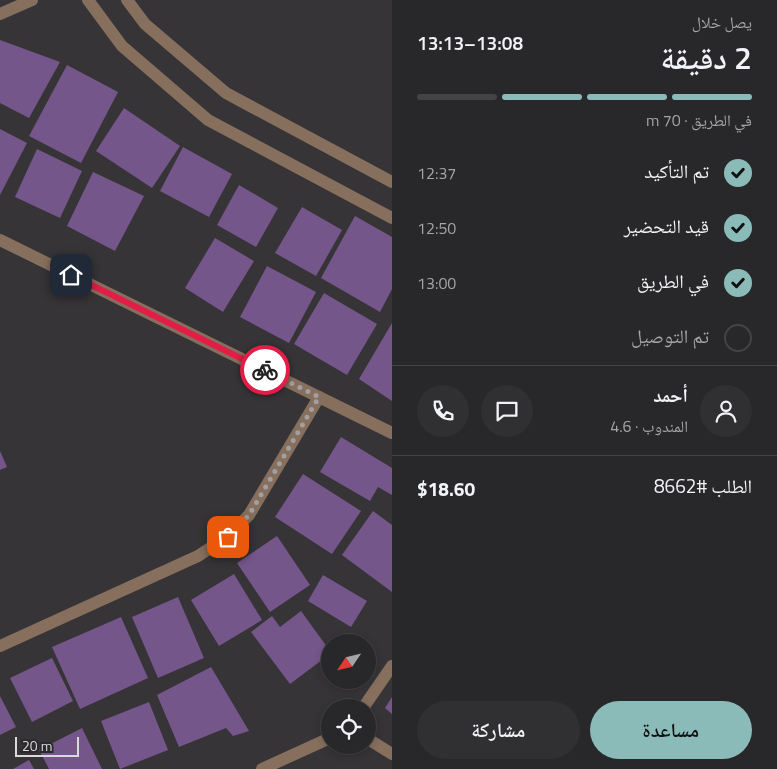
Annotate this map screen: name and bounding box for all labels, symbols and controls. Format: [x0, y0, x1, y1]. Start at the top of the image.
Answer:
text: يصل خلال [692, 10, 752, 34]
text: 13:08–13:13 [417, 28, 523, 57]
text: 2 دقيقة [661, 33, 752, 81]
text: في الطريق · 70 m [646, 108, 752, 132]
text: تم التأكيد [644, 156, 709, 185]
icon: check [724, 159, 752, 187]
text: 12:37 [417, 161, 456, 185]
text: قيد التحضير [624, 211, 709, 240]
icon: check [724, 214, 752, 242]
text: 12:50 [417, 216, 456, 240]
pin [50, 254, 92, 296]
icon: home [57, 261, 85, 289]
text: في الطريق [637, 266, 709, 295]
icon: check [724, 269, 752, 297]
text: 13:00 [417, 271, 456, 295]
text: تم التوصيل [631, 321, 709, 350]
courier [240, 345, 290, 395]
icon: bike [251, 356, 279, 384]
text: أحمد [653, 380, 688, 409]
button: phone [417, 385, 469, 437]
button: chat [481, 385, 533, 437]
button: person [700, 385, 752, 437]
text: المندوب · 4.6 [610, 414, 688, 438]
text: الطلب #8662 [654, 471, 752, 500]
text: $18.60 [417, 474, 475, 503]
pin [207, 516, 249, 558]
icon: bag [214, 523, 242, 551]
north arrow [321, 634, 376, 689]
map controls [321, 634, 376, 754]
button: locate [321, 699, 376, 754]
button: مشاركة [417, 701, 580, 759]
button: مساعدة [590, 701, 752, 759]
scale bar [15, 734, 79, 757]
text: 20 m [22, 735, 52, 756]

